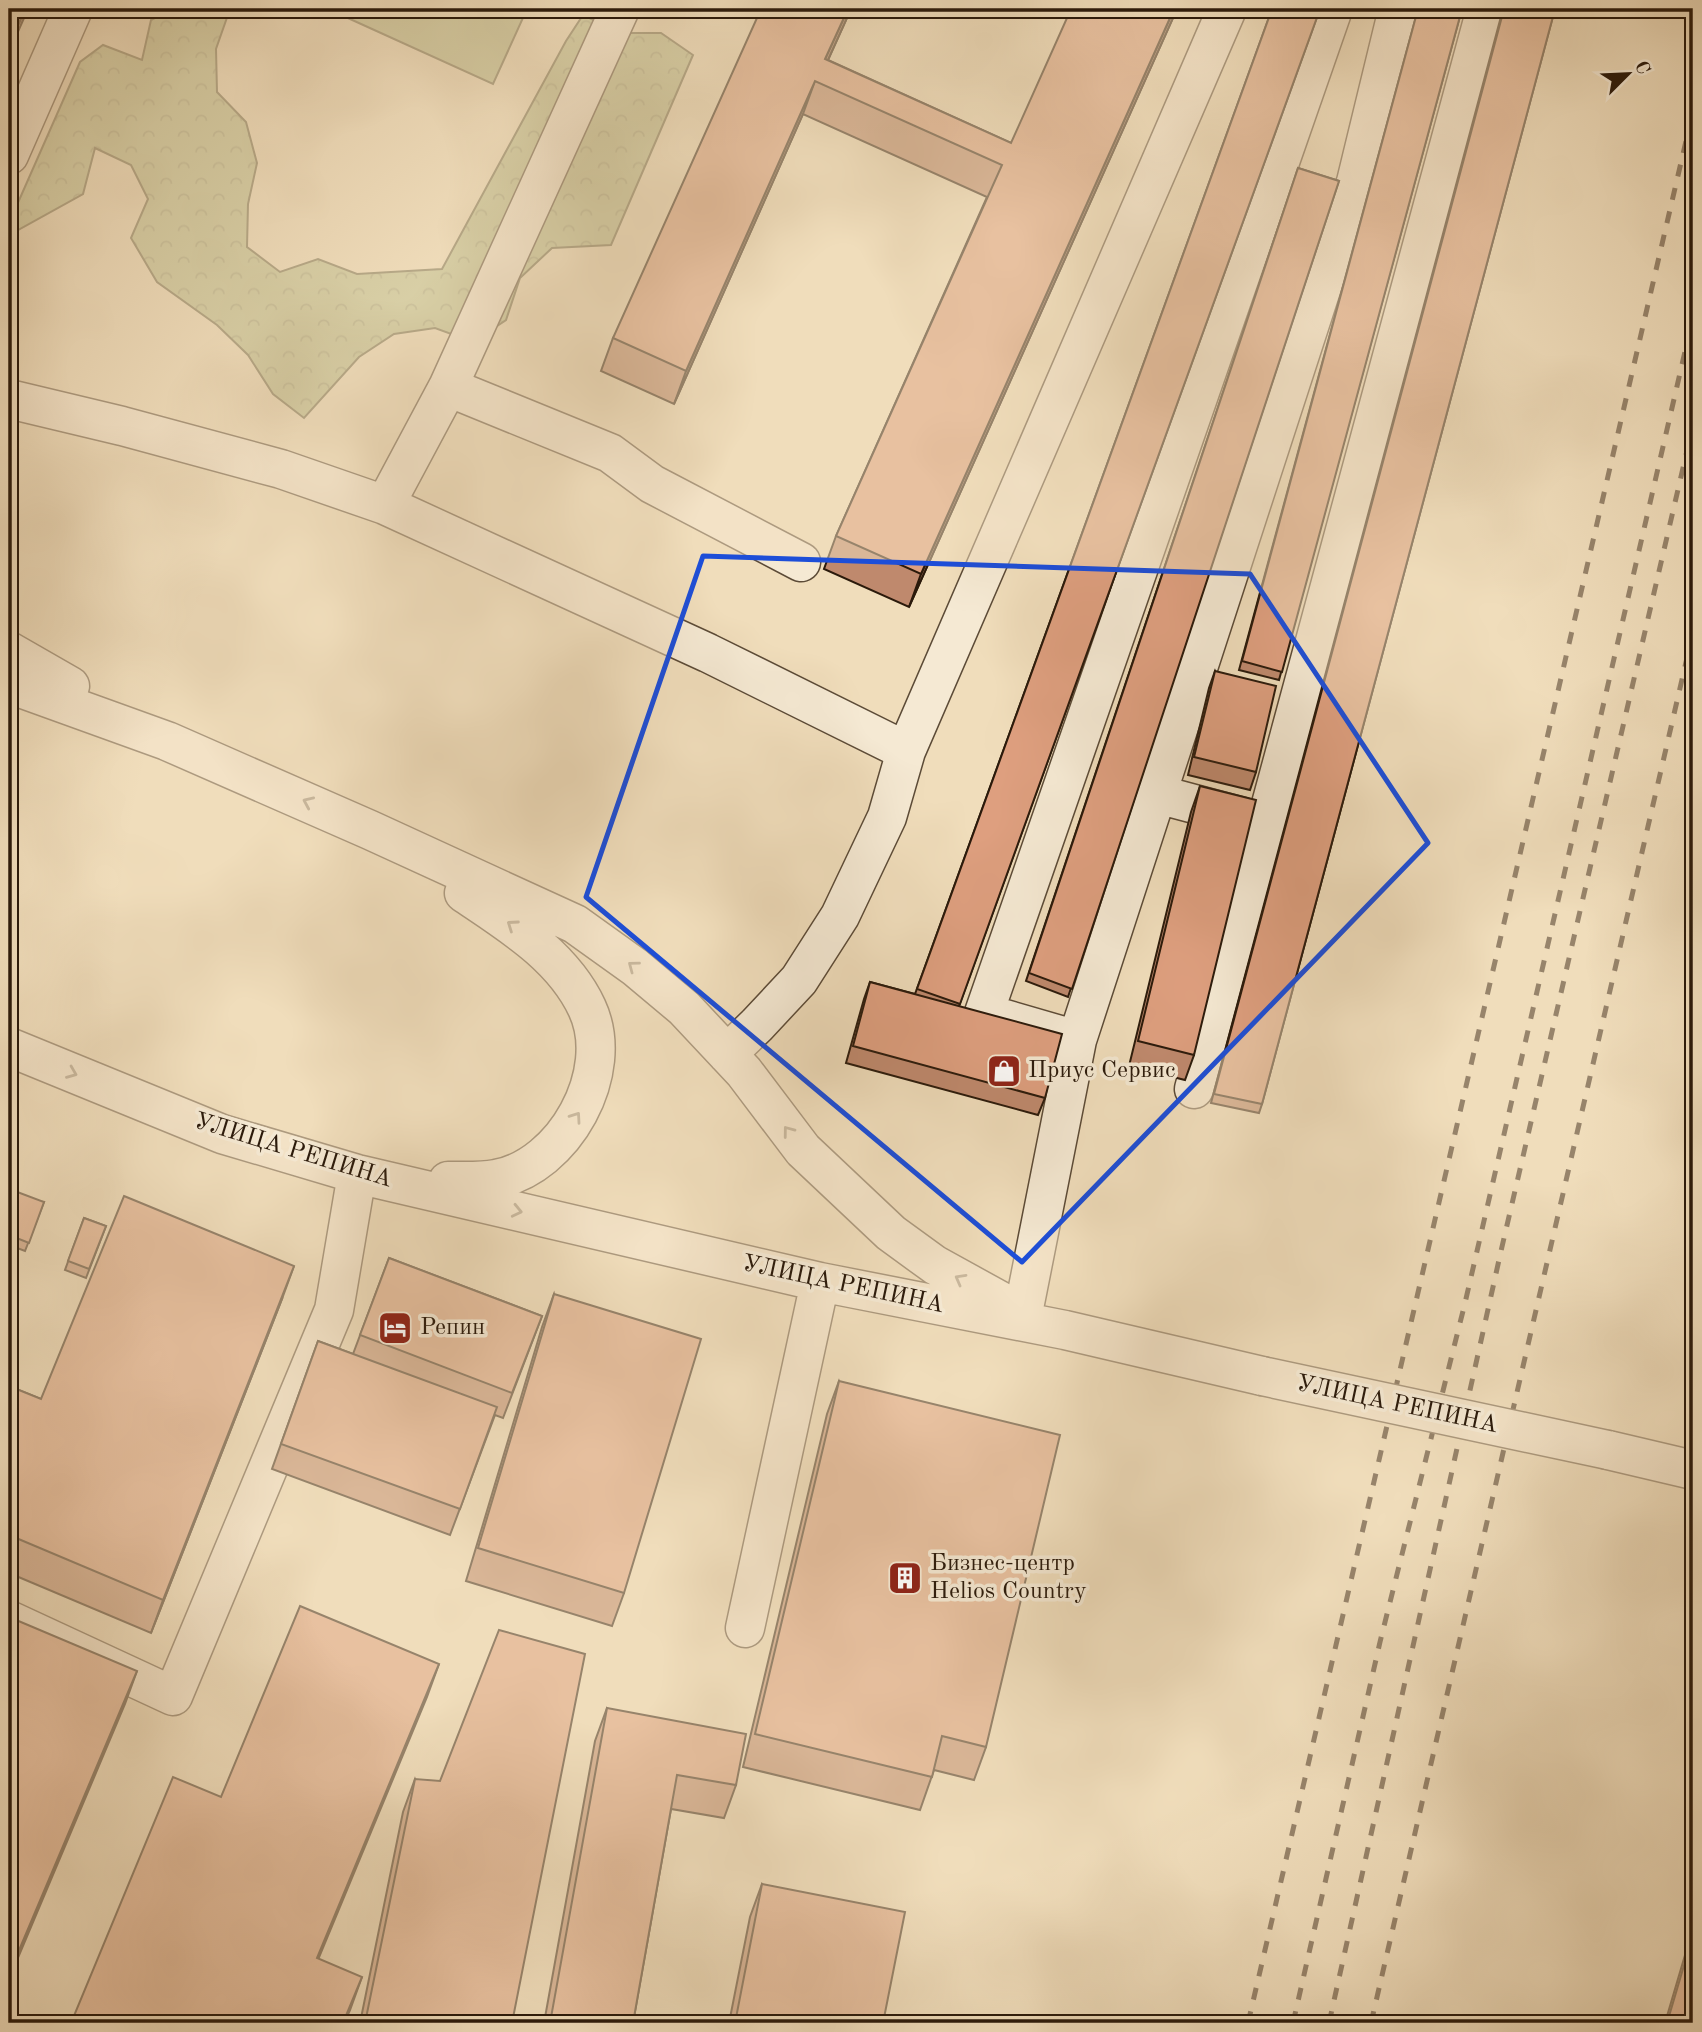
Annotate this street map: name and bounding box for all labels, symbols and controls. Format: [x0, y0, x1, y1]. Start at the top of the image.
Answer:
north arrow [1594, 38, 1664, 108]
text: С [1630, 59, 1652, 78]
one-way arrow [303, 796, 315, 810]
one-way arrow [507, 921, 520, 934]
one-way arrow [628, 962, 641, 975]
shop icon: Приус Сервис [985, 1052, 1023, 1090]
place label: Приус Сервис [1028, 1059, 1175, 1083]
one-way arrow [65, 1064, 77, 1078]
street label: УЛИЦА РЕПИНА [191, 1110, 395, 1192]
one-way arrow [568, 1112, 580, 1125]
one-way arrow [784, 1126, 797, 1139]
one-way arrow [511, 1203, 523, 1217]
street label: УЛИЦА РЕПИНА [740, 1252, 946, 1318]
one-way arrow [954, 1273, 967, 1287]
hotel icon: Репин [376, 1309, 414, 1347]
place label: Репин [420, 1316, 485, 1340]
street label: УЛИЦА РЕПИНА [1294, 1372, 1500, 1438]
place label: Бизнес-центр Helios Country [930, 1552, 1087, 1604]
building icon: Бизнес-центр Helios Country [886, 1559, 924, 1597]

